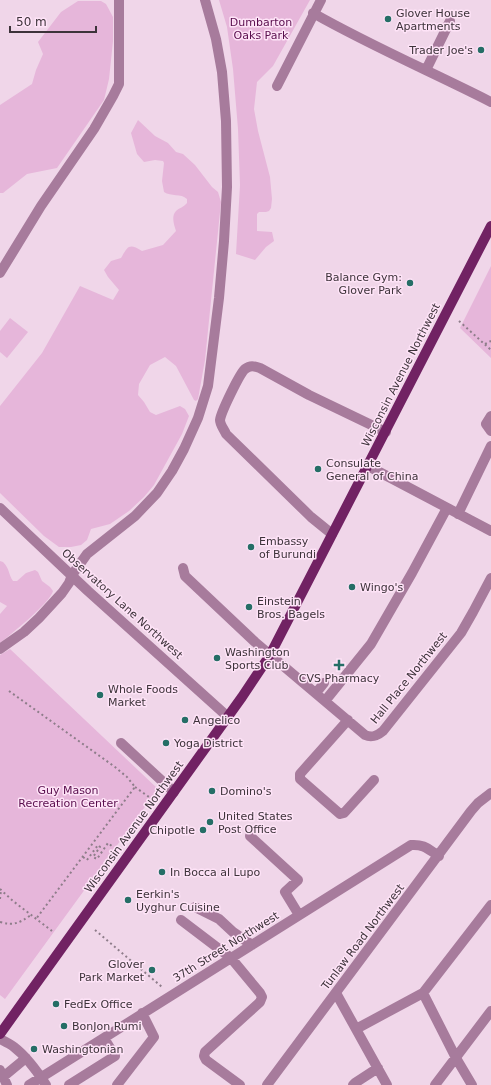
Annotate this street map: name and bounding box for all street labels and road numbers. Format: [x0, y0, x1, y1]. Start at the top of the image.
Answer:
street label: Wisconsin Avenue Northwest [359, 300, 443, 449]
street label: Observatory Lane Northwest [59, 546, 186, 662]
street label: Hall Place Northwest [368, 629, 450, 726]
street label: Wisconsin Avenue Northwest [82, 758, 186, 895]
street label: Tunlaw Road Northwest [318, 881, 407, 993]
street label: 37th Street Northwest [171, 909, 282, 985]

